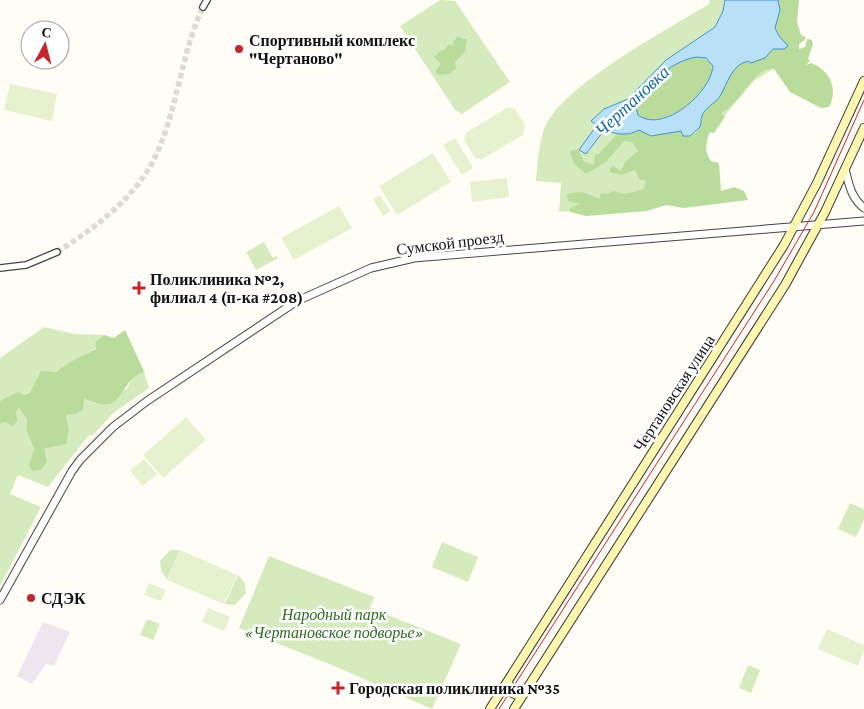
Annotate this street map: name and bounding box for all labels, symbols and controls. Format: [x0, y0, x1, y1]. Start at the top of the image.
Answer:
north arrow [20, 20, 70, 70]
text: С [41, 24, 53, 41]
place label: Спортивный комплекс "Чертаново" [249, 32, 415, 68]
marker: Спортивный комплекс "Чертаново" [233, 43, 245, 55]
water label: Чертановка [591, 62, 673, 140]
street label: Сумской проезд [395, 228, 505, 259]
place label: Поликлиника №2, филиал 4 (п-ка #208) [150, 271, 303, 307]
marker: Поликлиника №2, филиал 4 (п-ка #208) [132, 281, 146, 295]
street label: Чертановская улица [630, 332, 719, 455]
place label: СДЭК [41, 590, 86, 608]
marker: СДЭК [25, 592, 37, 604]
park label: Народный парк «Чертановское подворье» [245, 606, 423, 642]
place label: Городская поликлиника №35 [349, 680, 560, 698]
marker: Городская поликлиника №35 [331, 681, 345, 695]

